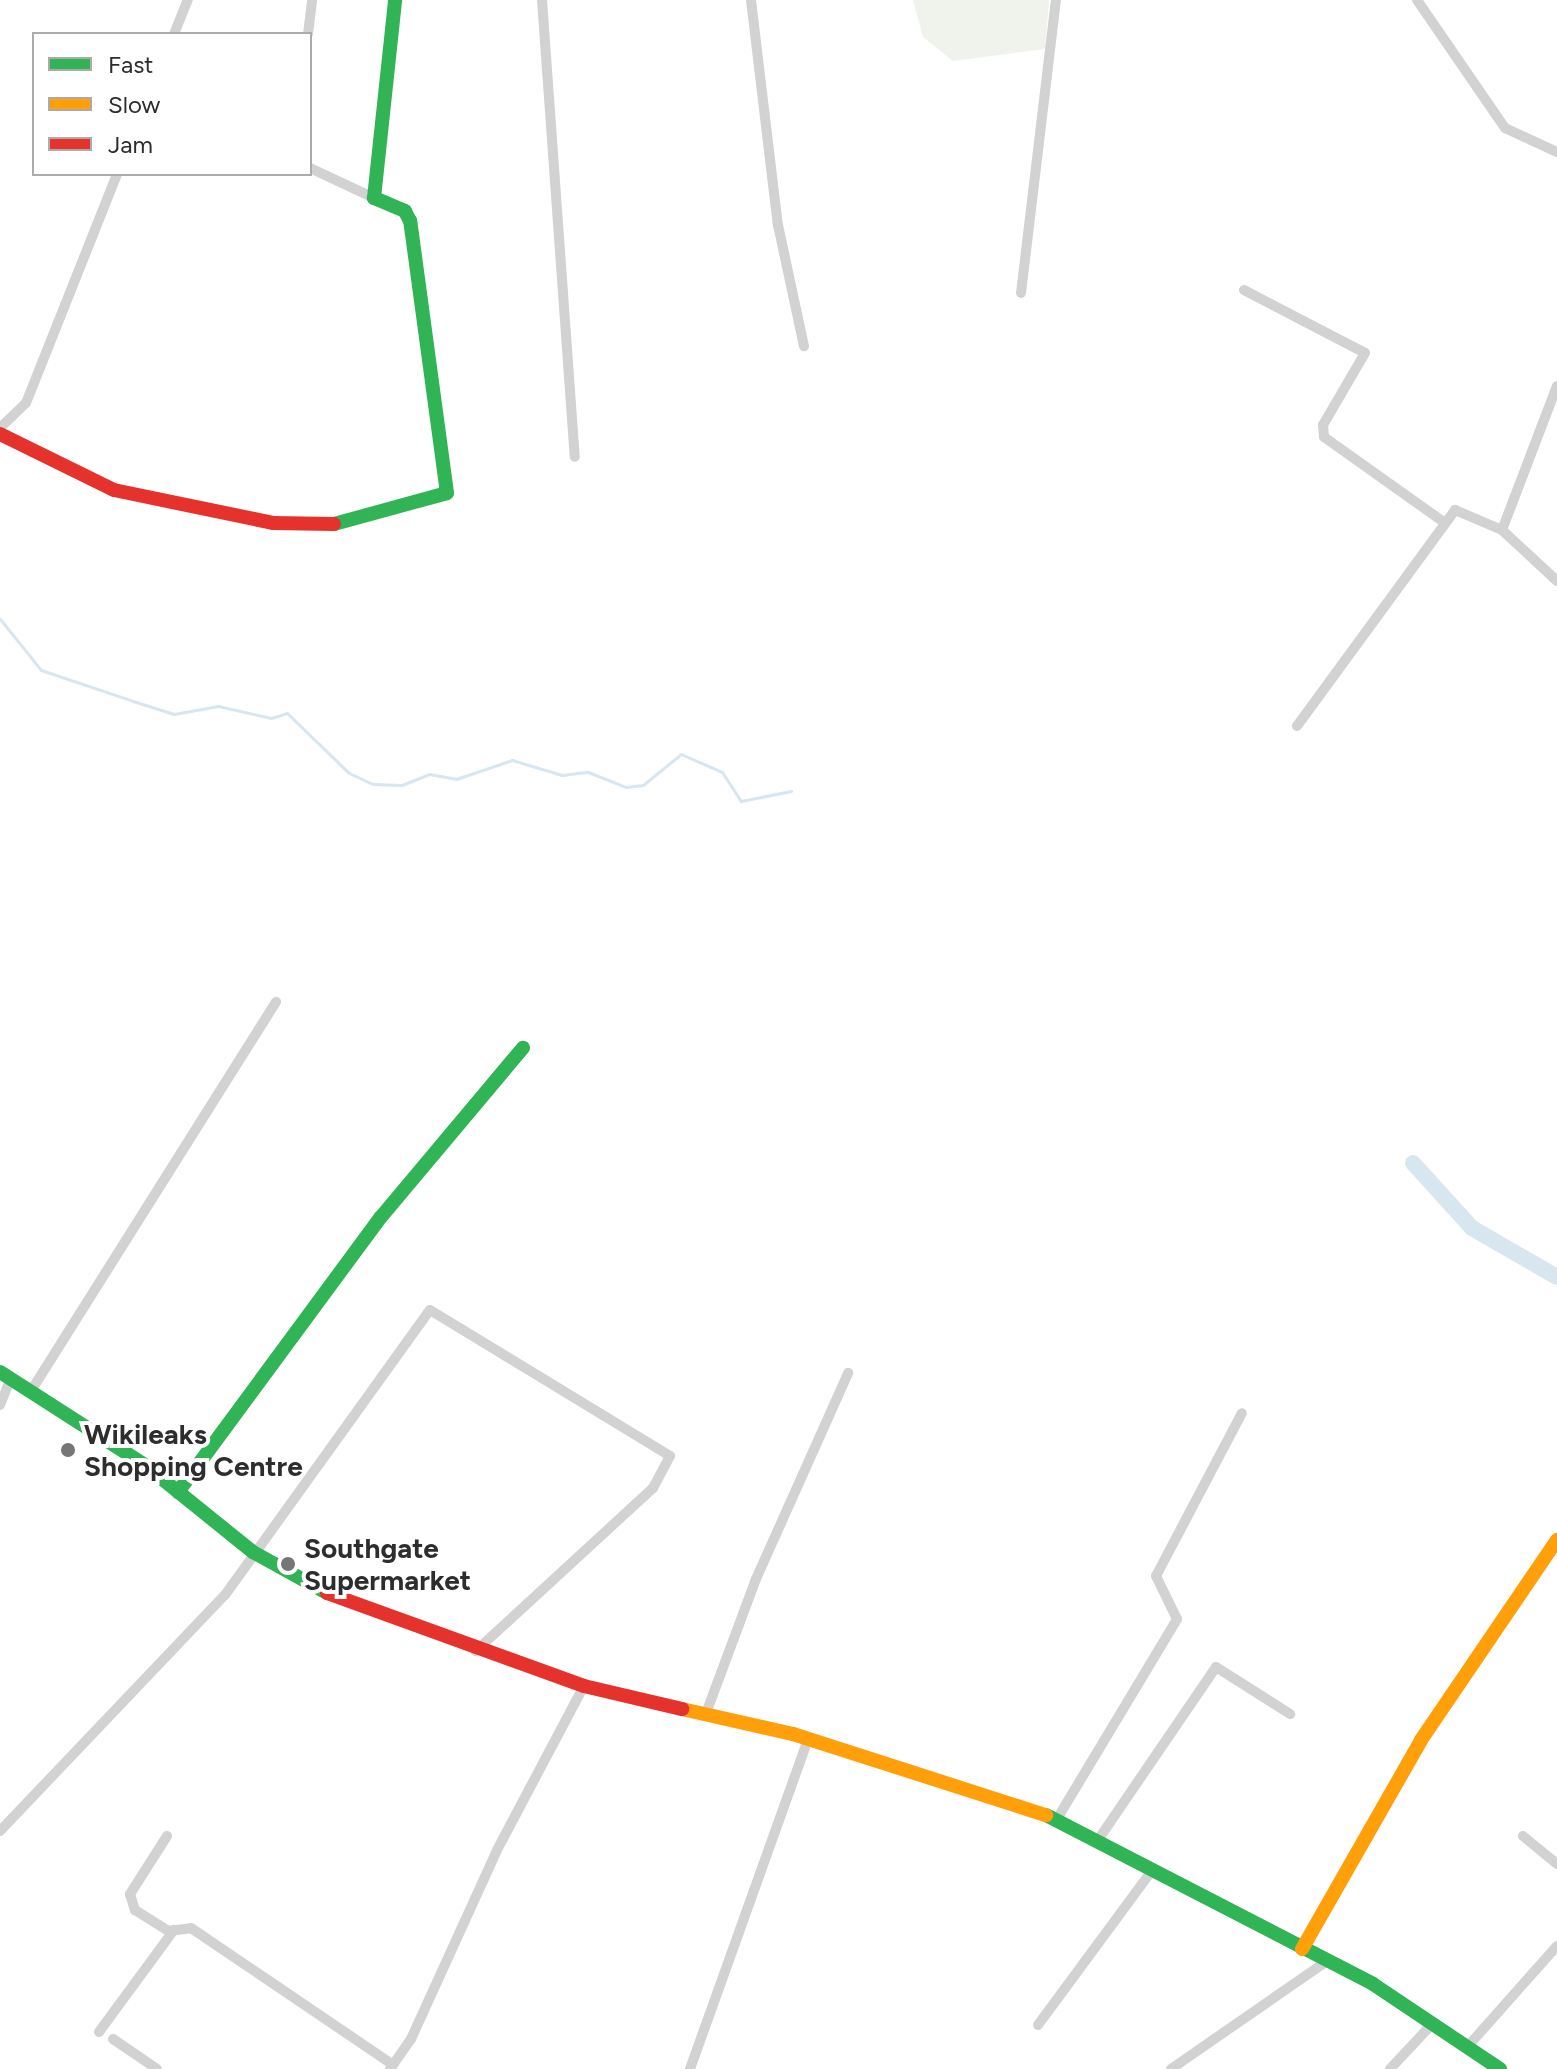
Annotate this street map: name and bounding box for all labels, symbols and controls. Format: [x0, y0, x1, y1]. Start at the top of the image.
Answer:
legend [32, 32, 312, 176]
text: Fast [108, 50, 153, 79]
text: Slow [108, 90, 160, 119]
text: Jam [108, 130, 153, 159]
place label: Wikileaks Shopping Centre [84, 1417, 303, 1483]
marker: Wikileaks Shopping Centre [59, 1441, 77, 1459]
place label: Southgate Supermarket [304, 1531, 471, 1597]
marker: Southgate Supermarket [279, 1555, 297, 1573]

